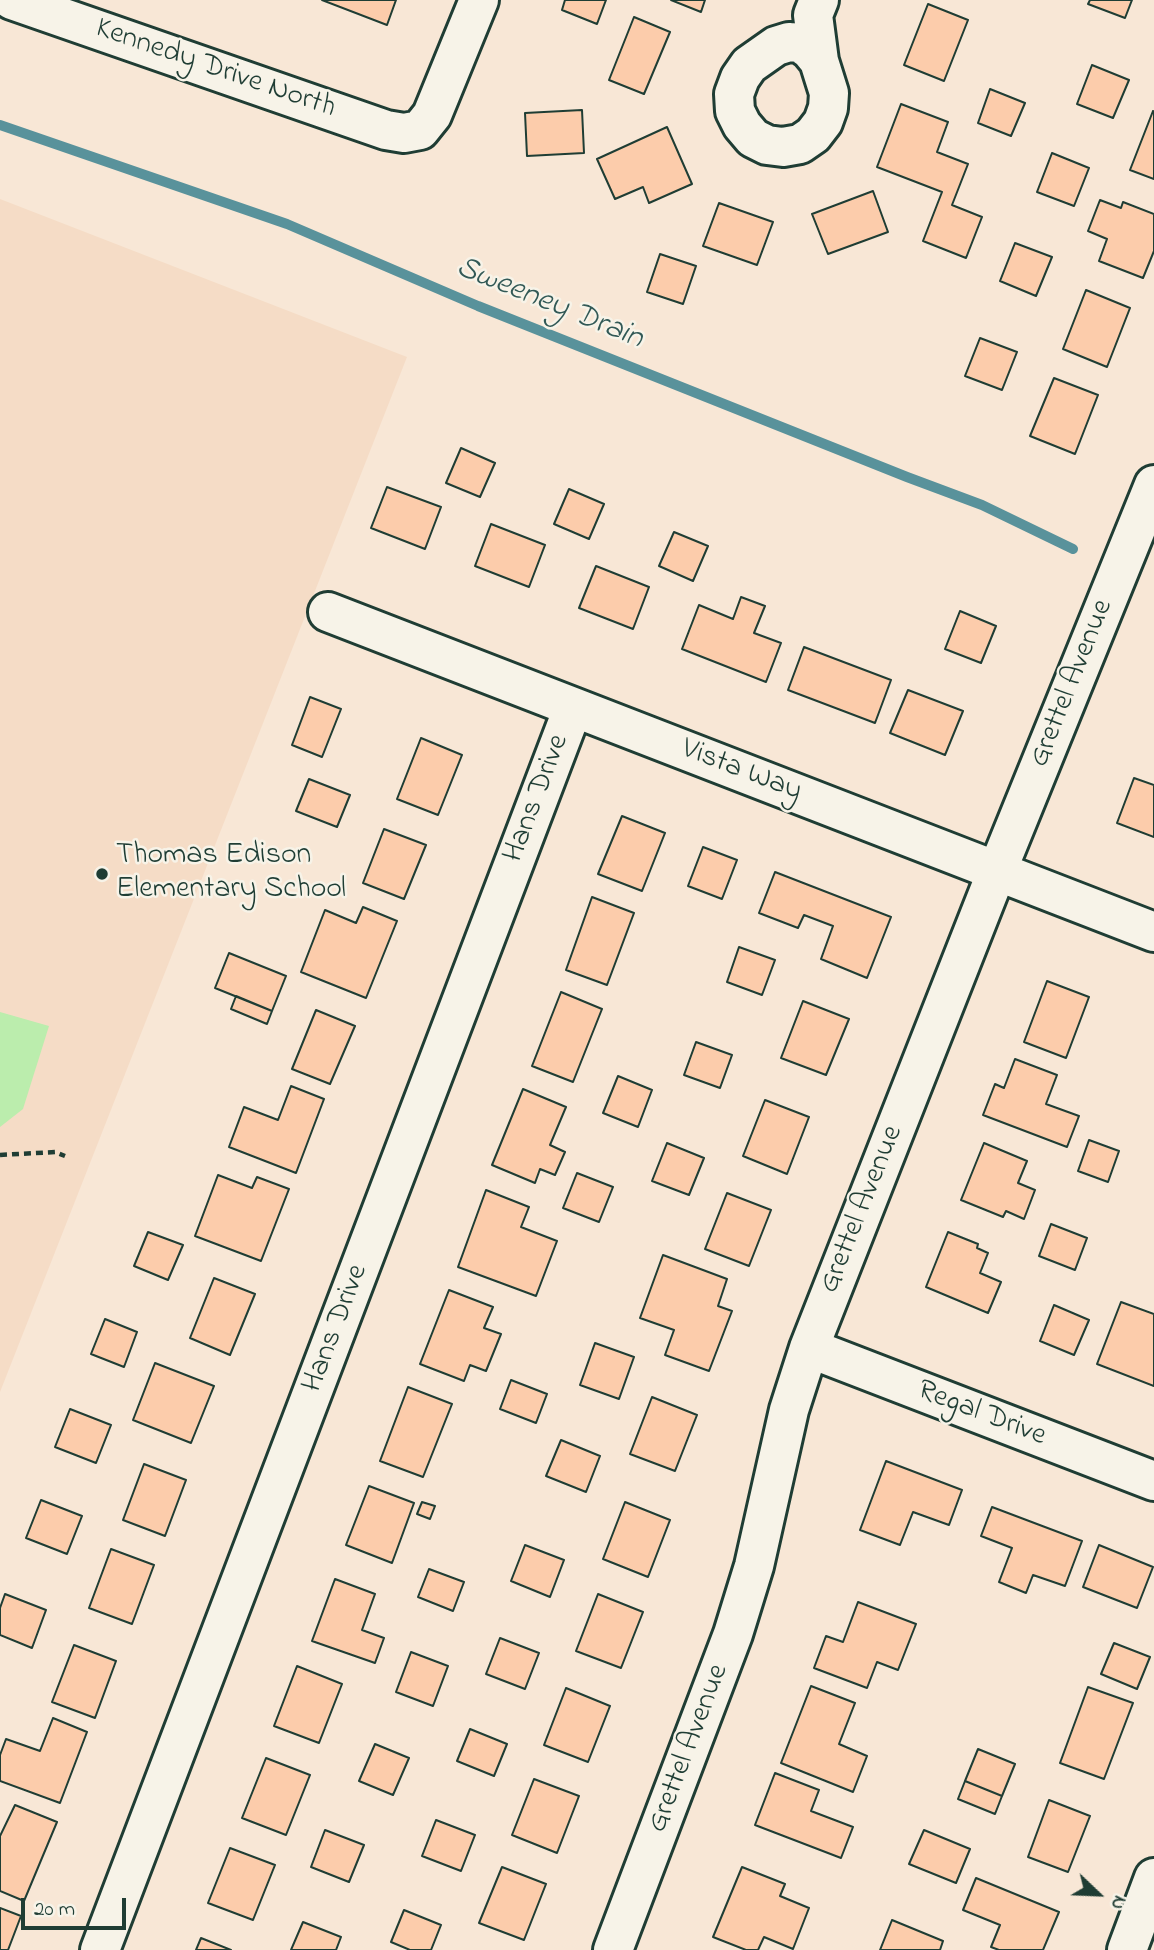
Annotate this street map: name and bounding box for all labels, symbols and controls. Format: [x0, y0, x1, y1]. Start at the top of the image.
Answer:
street label: Kennedy Drive North [90, 12, 340, 128]
water label: Sweeney Drain [450, 250, 648, 360]
street label: Grettel Avenue [1023, 595, 1123, 773]
street label: Hans Drive [497, 730, 579, 868]
street label: Vista Way [676, 733, 806, 811]
place label: Thomas Edison Elementary School [116, 839, 346, 909]
marker: Thomas Edison Elementary School [94, 866, 110, 882]
street label: Grettel Avenue [813, 1121, 913, 1299]
street label: Hans Drive [296, 1260, 378, 1398]
street label: Regal Drive [912, 1374, 1050, 1456]
street label: Grettel Avenue [641, 1660, 739, 1838]
north arrow [1063, 1859, 1133, 1929]
scale bar [24, 1884, 130, 1928]
text: N [1103, 1891, 1133, 1914]
text: 20 m [34, 1895, 75, 1925]

